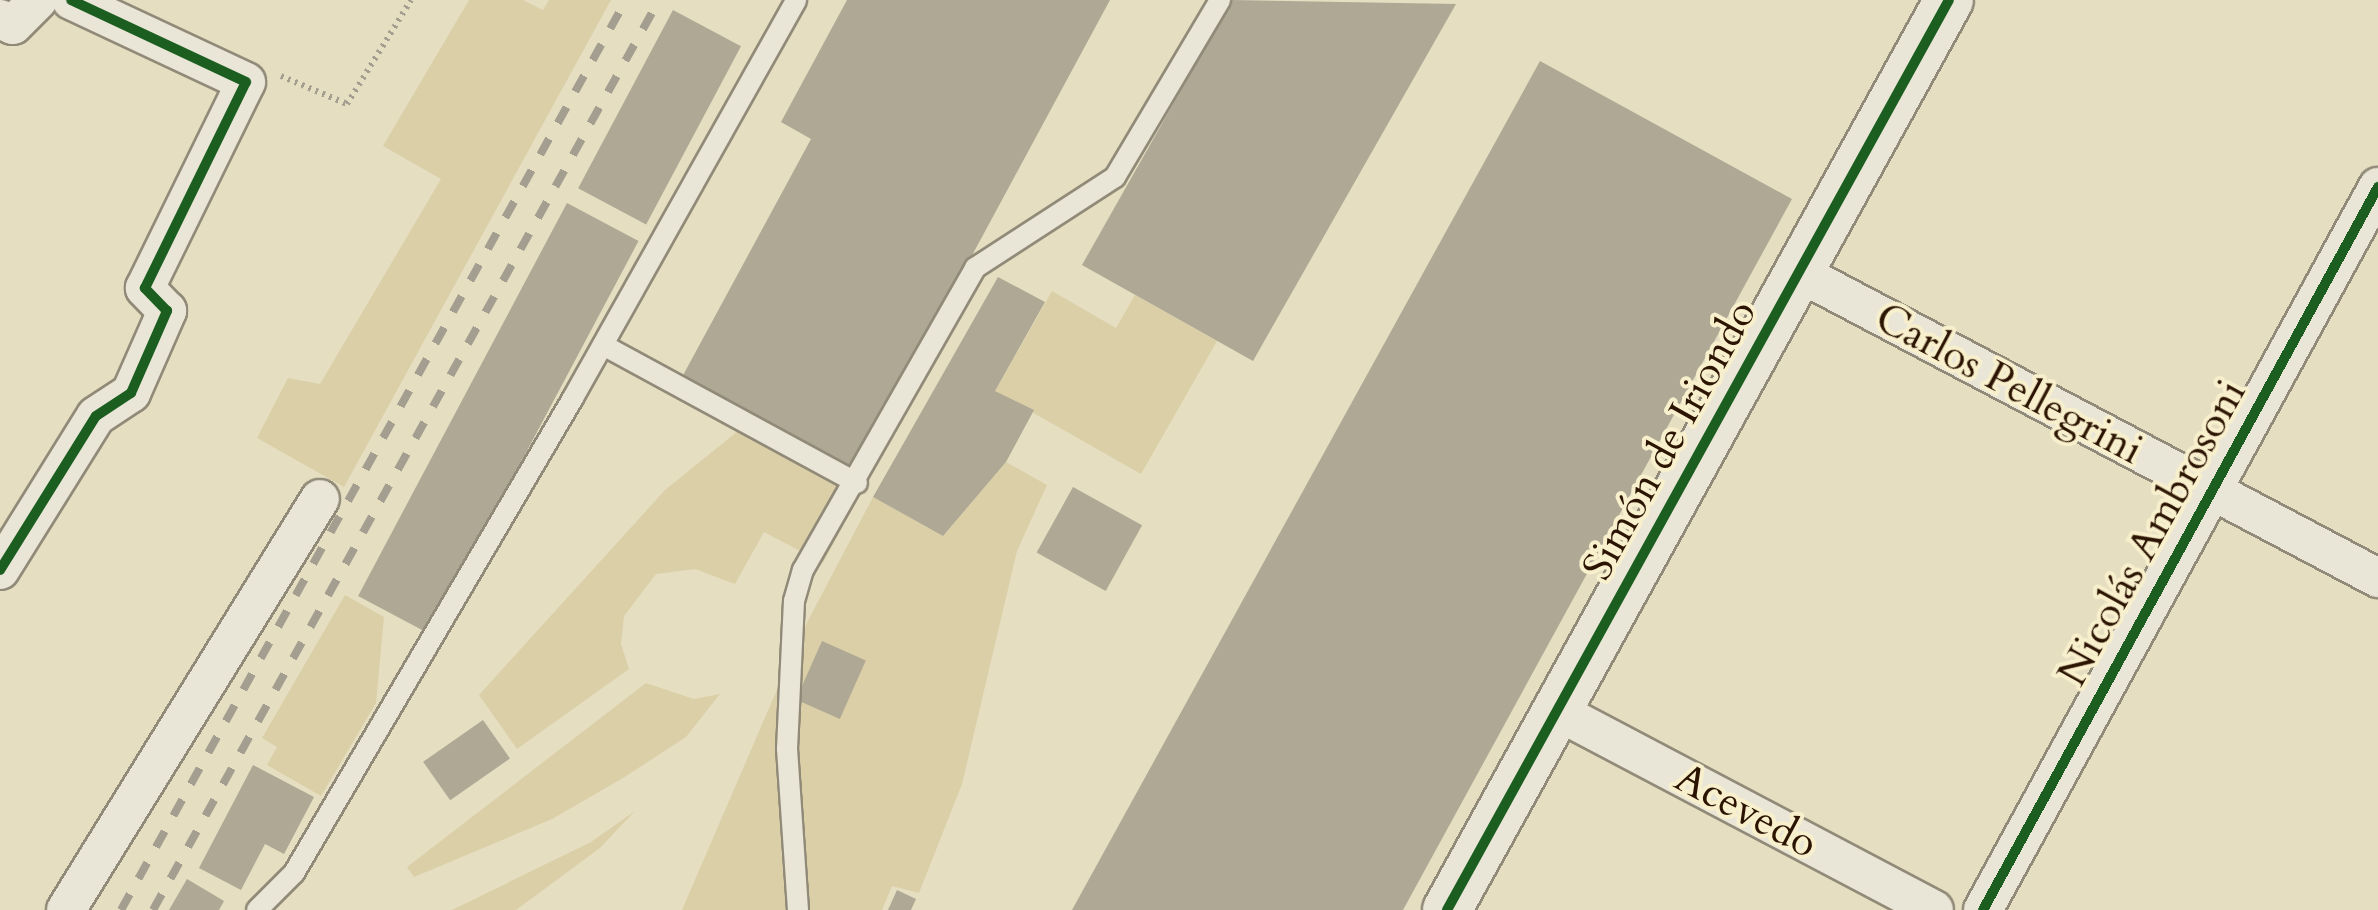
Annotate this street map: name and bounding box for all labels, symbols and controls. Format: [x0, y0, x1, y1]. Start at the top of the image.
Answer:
street label: Simón de Iriondo [1572, 291, 1768, 589]
street label: Carlos Pellegrini [1867, 293, 2151, 475]
street label: Nicolás Ambrosoni [2047, 371, 2257, 695]
street label: Acevedo [1666, 753, 1826, 869]

